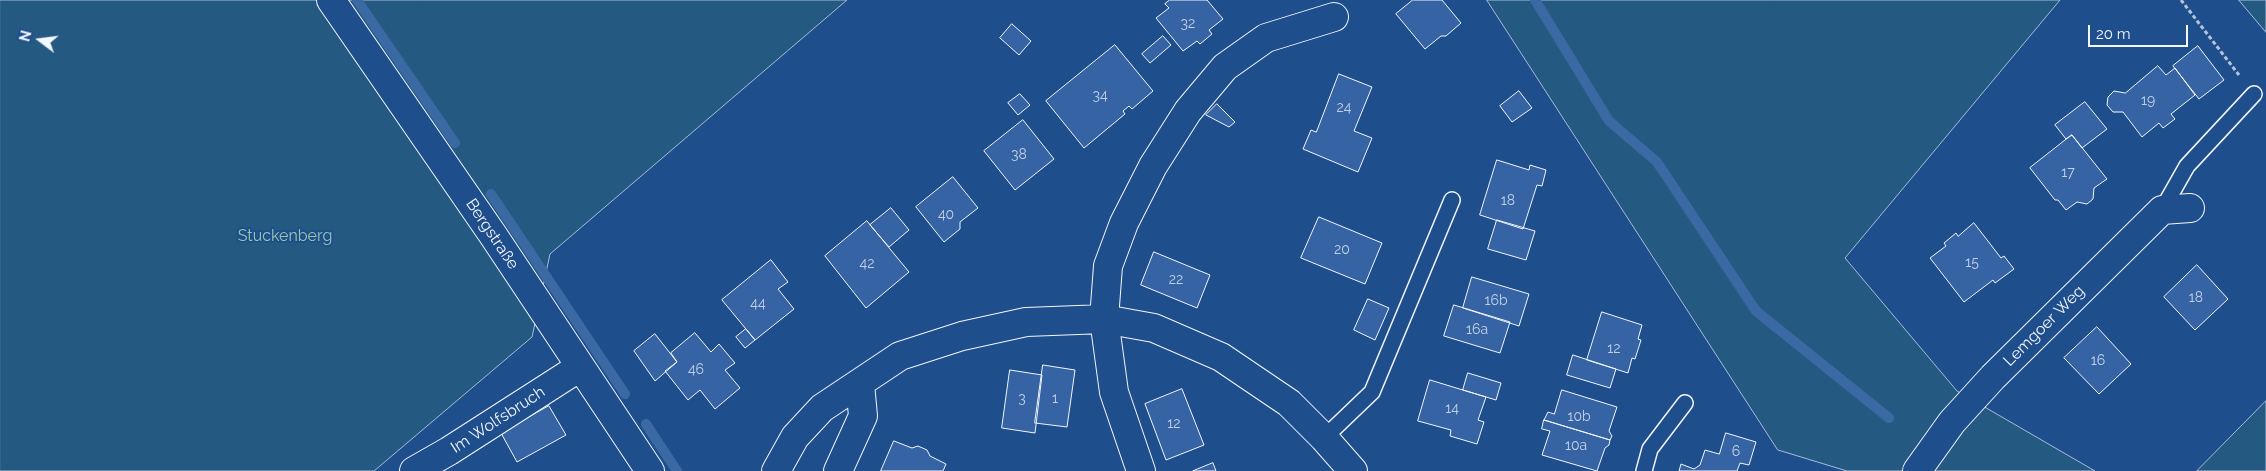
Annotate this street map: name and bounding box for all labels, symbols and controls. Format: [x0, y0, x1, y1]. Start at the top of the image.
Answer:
north arrow [15, 15, 65, 65]
scale bar [2091, 15, 2191, 47]
house number: 32 [1181, 16, 1195, 32]
text: 20 m [2096, 25, 2131, 43]
text: N [16, 29, 35, 43]
house number: 34 [1092, 88, 1108, 104]
house number: 19 [2141, 93, 2155, 109]
house number: 24 [1337, 100, 1351, 116]
house number: 38 [1011, 147, 1027, 163]
house number: 17 [2061, 165, 2075, 181]
house number: 18 [1501, 193, 1515, 209]
street label: Bergstraße [461, 195, 523, 273]
house number: 40 [938, 207, 954, 223]
park label: Stuckenberg [238, 226, 332, 246]
house number: 20 [1334, 242, 1350, 258]
house number: 15 [1965, 255, 1979, 271]
house number: 42 [860, 256, 874, 272]
house number: 22 [1169, 272, 1183, 288]
street label: Lemgoer Weg [1999, 281, 2089, 371]
house number: 18 [2189, 290, 2203, 306]
house number: 16b [1484, 293, 1508, 309]
house number: 44 [750, 296, 766, 312]
house number: 16a [1466, 322, 1488, 338]
house number: 12 [1607, 341, 1621, 357]
house number: 16 [2091, 353, 2105, 369]
house number: 46 [688, 362, 704, 378]
street label: Im Wolfsbruch [447, 382, 549, 458]
house number: 3 [1018, 391, 1026, 407]
house number: 1 [1052, 391, 1058, 407]
house number: 14 [1445, 401, 1459, 417]
house number: 10b [1567, 409, 1591, 425]
house number: 12 [1167, 416, 1181, 432]
house number: 10a [1565, 438, 1587, 454]
house number: 6 [1732, 444, 1740, 460]

